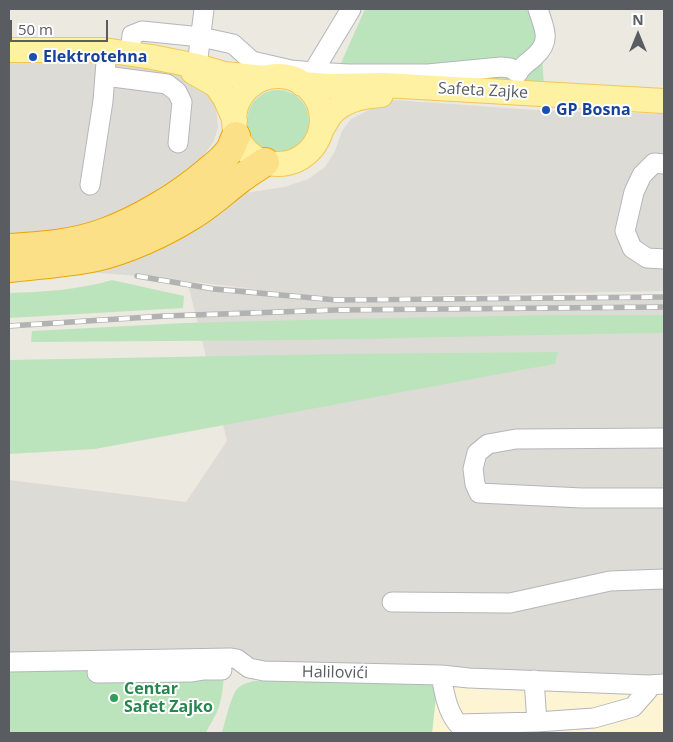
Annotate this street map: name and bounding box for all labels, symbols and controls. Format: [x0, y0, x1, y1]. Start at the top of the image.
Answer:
scale bar [12, 10, 110, 42]
north arrow [613, 10, 663, 60]
text: N [632, 10, 644, 29]
text: 50 m [18, 19, 53, 39]
place label: Elektrotehna [43, 47, 147, 67]
marker: Elektrotehna [27, 51, 39, 63]
street label: Safeta Zajke [437, 79, 529, 103]
place label: GP Bosna [556, 100, 631, 120]
marker: GP Bosna [540, 104, 552, 116]
street label: Halilovići [302, 663, 368, 683]
place label: Centar Safet Zajko [124, 679, 213, 717]
marker: Centar Safet Zajko [108, 692, 120, 704]

